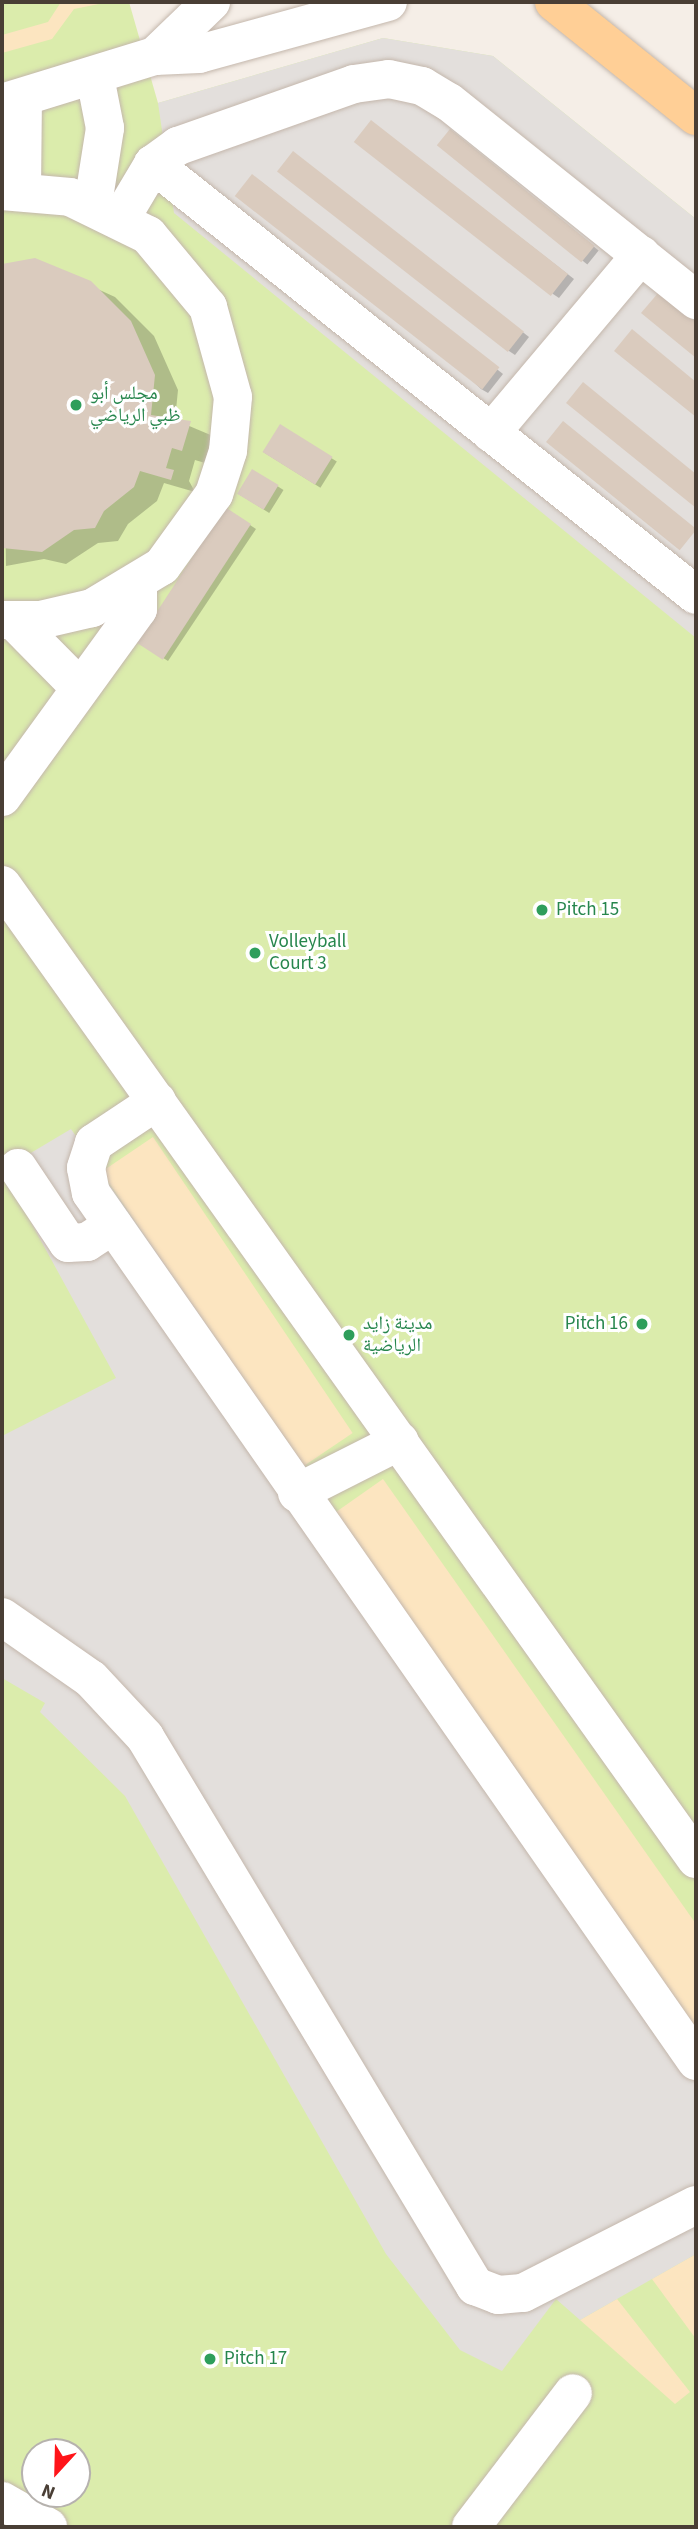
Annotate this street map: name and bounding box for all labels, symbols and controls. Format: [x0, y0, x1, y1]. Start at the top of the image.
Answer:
place label: مجلس أبو ظبي الرياضي [90, 383, 180, 427]
marker: مجلس أبو ظبي الرياضي [68, 397, 84, 413]
place label: Pitch 15 [556, 899, 619, 921]
marker: Pitch 15 [534, 902, 550, 918]
place label: Volleyball Court 3 [269, 931, 346, 975]
marker: Volleyball Court 3 [247, 945, 263, 961]
place label: مدينة زايد الرياضية [363, 1313, 433, 1357]
place label: Pitch 16 [565, 1313, 628, 1335]
marker: Pitch 16 [634, 1316, 650, 1332]
marker: مدينة زايد الرياضية [341, 1327, 357, 1343]
place label: Pitch 17 [224, 2348, 287, 2370]
marker: Pitch 17 [202, 2351, 218, 2367]
north arrow [21, 2438, 91, 2508]
text: N [38, 2476, 60, 2506]

